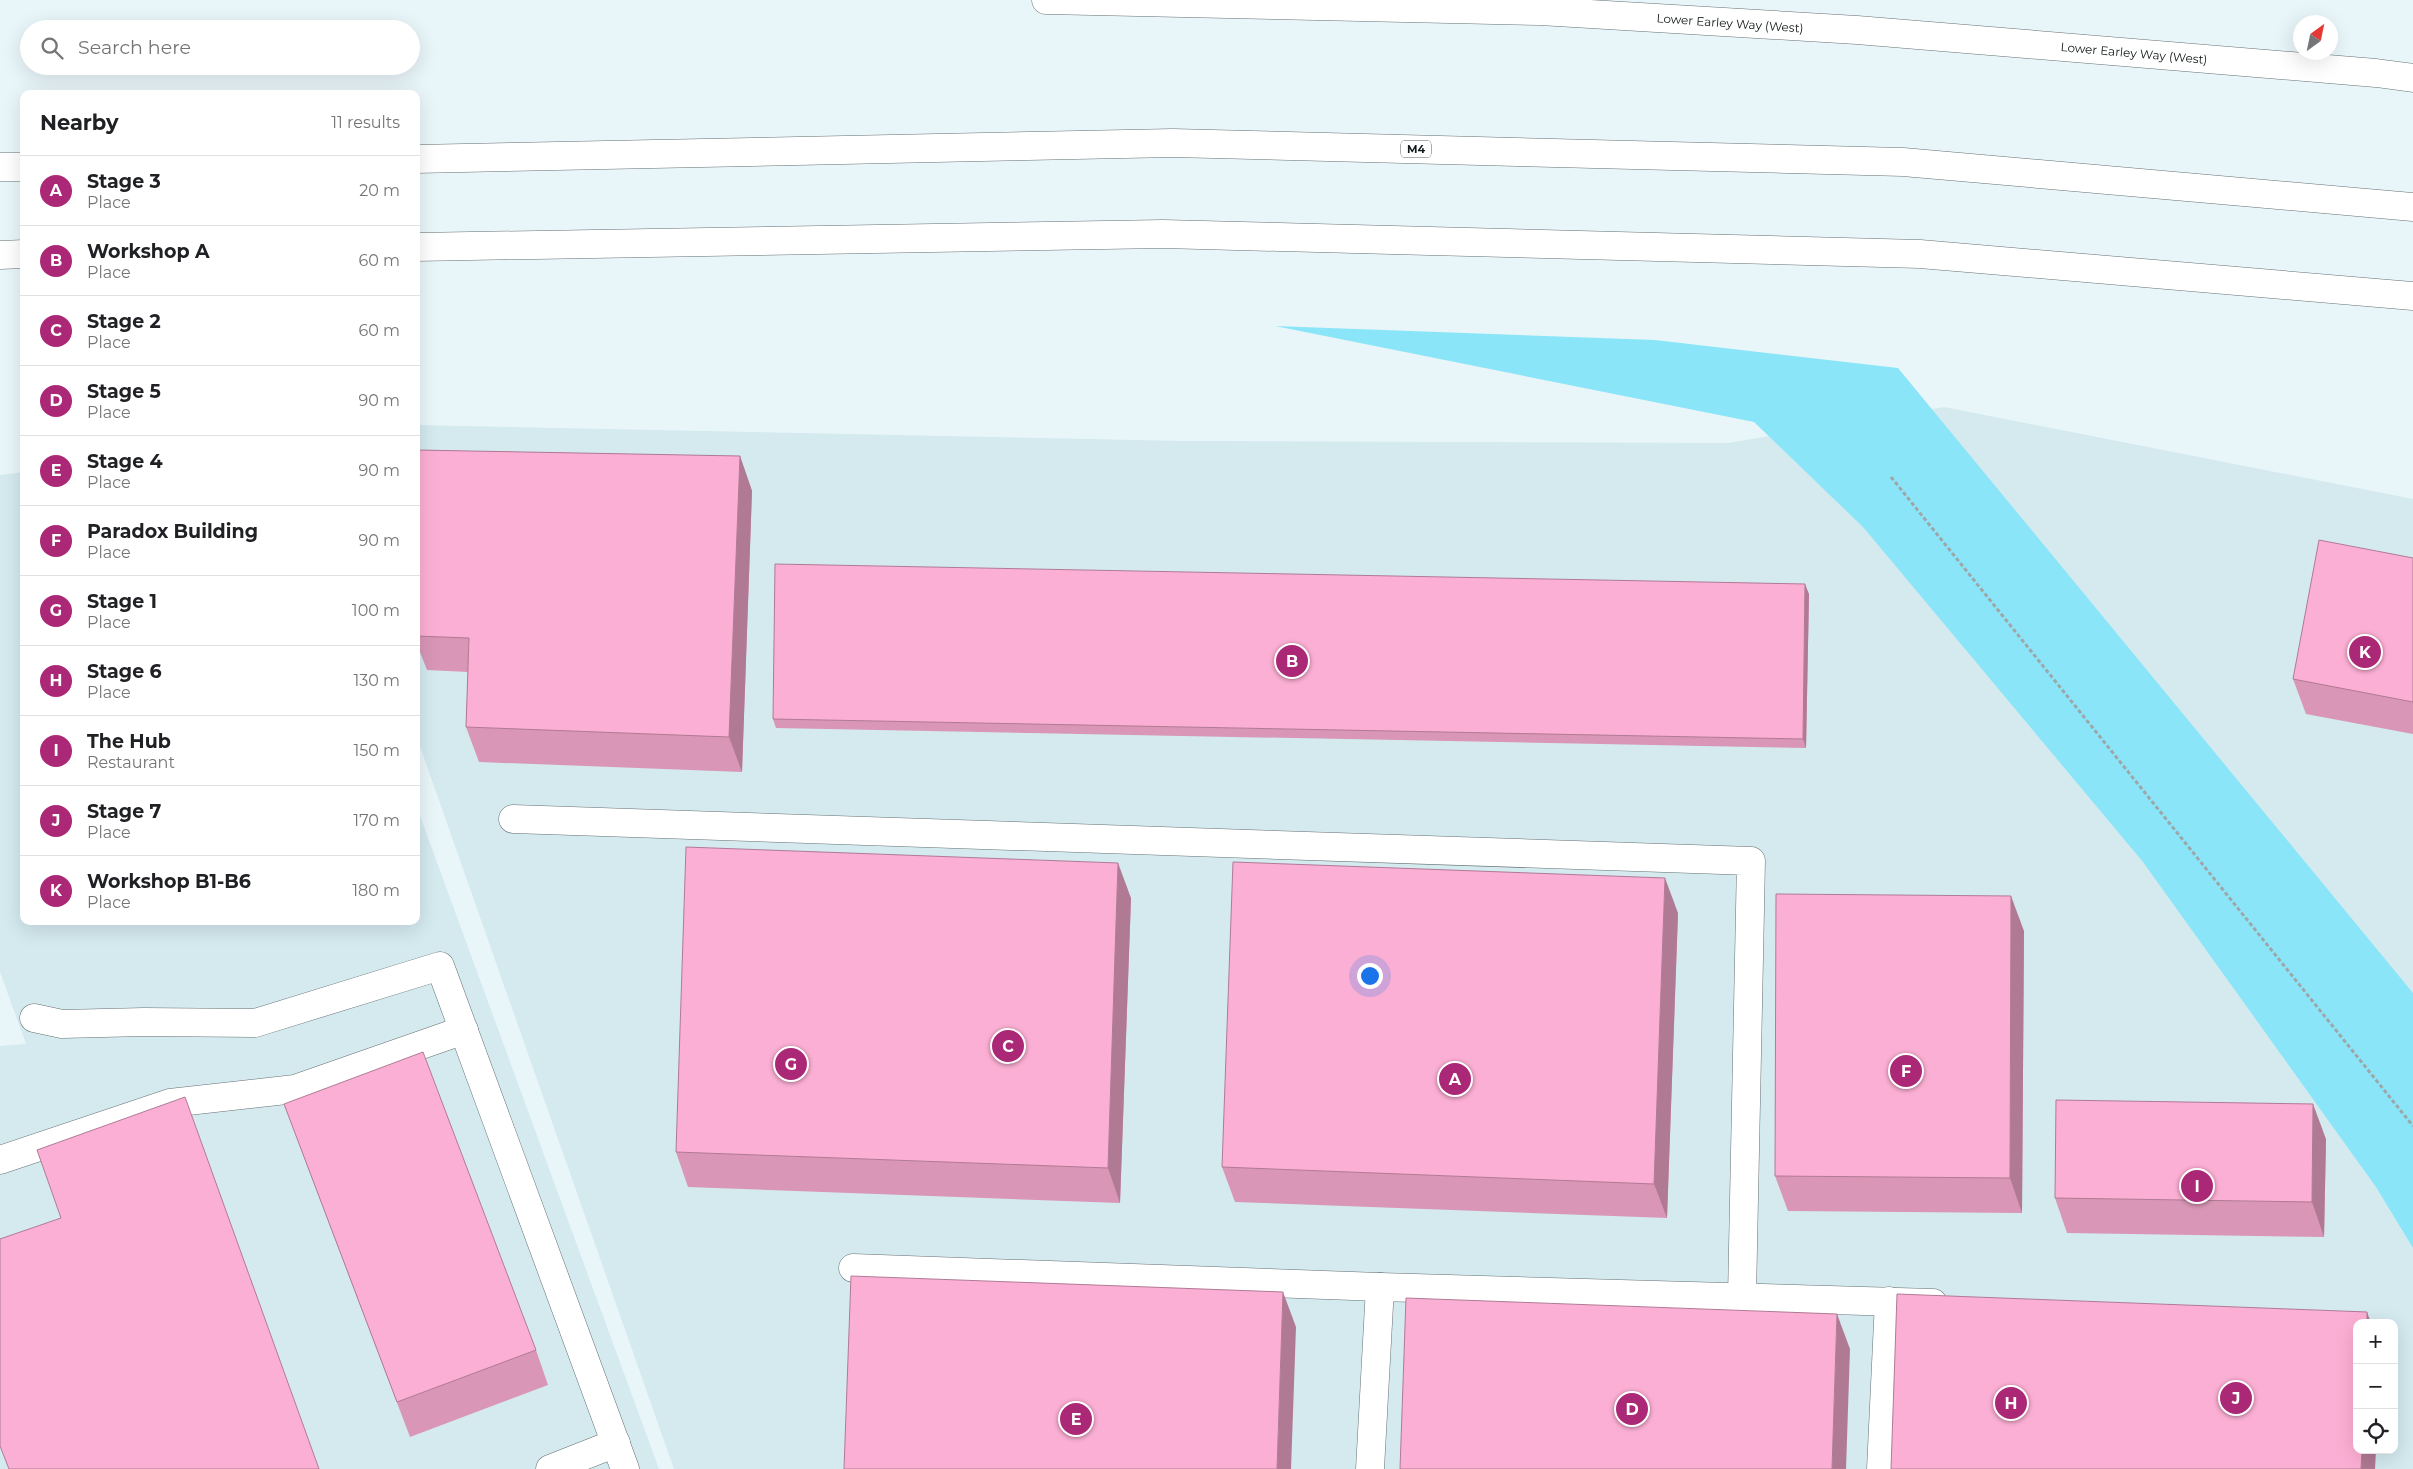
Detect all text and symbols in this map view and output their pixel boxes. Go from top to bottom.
street label: Lower Earley Way (West) [1656,10,1804,36]
north arrow [2293,15,2338,60]
search box [20,20,420,75]
icon: search [38,34,66,62]
text: Search here [78,36,191,59]
street label: Lower Earley Way (West) [2060,39,2208,67]
text: Nearby [40,110,119,135]
text: 11 results [331,113,400,132]
road number: M4 [1401,140,1431,158]
text: Stage 3 [87,170,161,193]
text: A [50,181,62,200]
text: 20 m [359,181,400,200]
text: Place [87,193,131,212]
text: Workshop A [87,240,210,263]
text: B [50,251,62,270]
text: 60 m [358,251,400,270]
text: Place [87,263,131,282]
text: Stage 2 [87,310,161,333]
text: C [50,321,62,340]
text: 60 m [358,321,400,340]
text: Place [87,333,131,352]
text: Stage 5 [87,380,161,403]
text: D [49,391,63,410]
text: 90 m [358,391,400,410]
text: Place [87,403,131,422]
text: Stage 4 [87,450,163,473]
text: E [51,461,61,480]
text: 90 m [358,461,400,480]
text: Place [87,473,131,492]
text: Paradox Building [87,520,258,543]
text: F [51,531,61,550]
text: 90 m [358,531,400,550]
text: Place [87,543,131,562]
text: Stage 1 [87,590,157,613]
text: G [50,601,62,620]
text: 100 m [352,601,400,620]
text: Place [87,613,131,632]
pin: K [2349,633,2381,671]
pin: B [1276,642,1308,680]
text: Stage 6 [87,660,162,683]
text: H [50,671,62,690]
text: 130 m [353,671,400,690]
text: Place [87,683,131,702]
text: The Hub [87,730,171,753]
text: I [53,741,59,760]
text: 150 m [353,741,400,760]
text: Restaurant [87,753,175,772]
text: Stage 7 [87,800,161,823]
text: J [52,811,60,830]
text: 170 m [353,811,400,830]
text: Place [87,823,131,842]
text: Workshop B1-B6 [87,870,251,893]
text: K [50,881,62,900]
text: 180 m [352,881,400,900]
text: Place [87,893,131,912]
your location [1357,963,1383,989]
pin: C [992,1027,1024,1065]
pin: G [775,1045,807,1083]
pin: F [1890,1052,1922,1090]
pin: A [1439,1060,1471,1098]
pin: I [2181,1167,2213,1205]
map controls [2353,1319,2398,1454]
button: + [2353,1319,2398,1364]
button: − [2353,1364,2398,1409]
pin: J [2220,1379,2252,1417]
pin: H [1995,1384,2027,1422]
pin: D [1616,1390,1648,1428]
pin: E [1060,1400,1092,1438]
button: locate [2353,1409,2398,1454]

